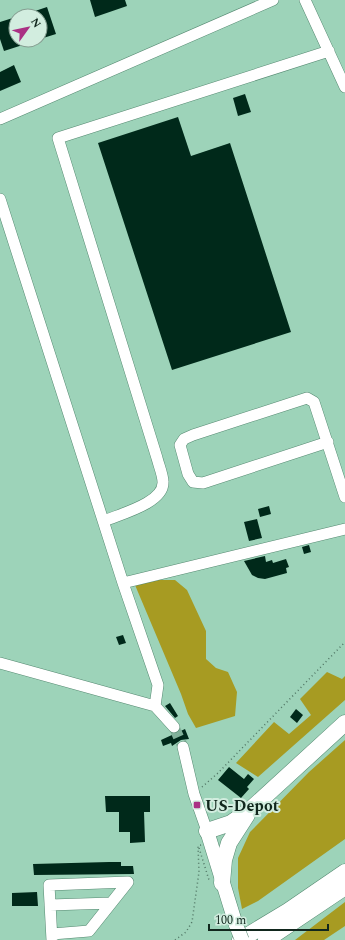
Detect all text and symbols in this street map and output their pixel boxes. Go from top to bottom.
north arrow [8,8,48,48]
text: N [26,14,46,31]
place label: US-Depot [205,794,279,818]
marker: US-Depot [192,800,202,810]
scale bar [209,906,328,932]
text: 100 m [215,911,246,930]

